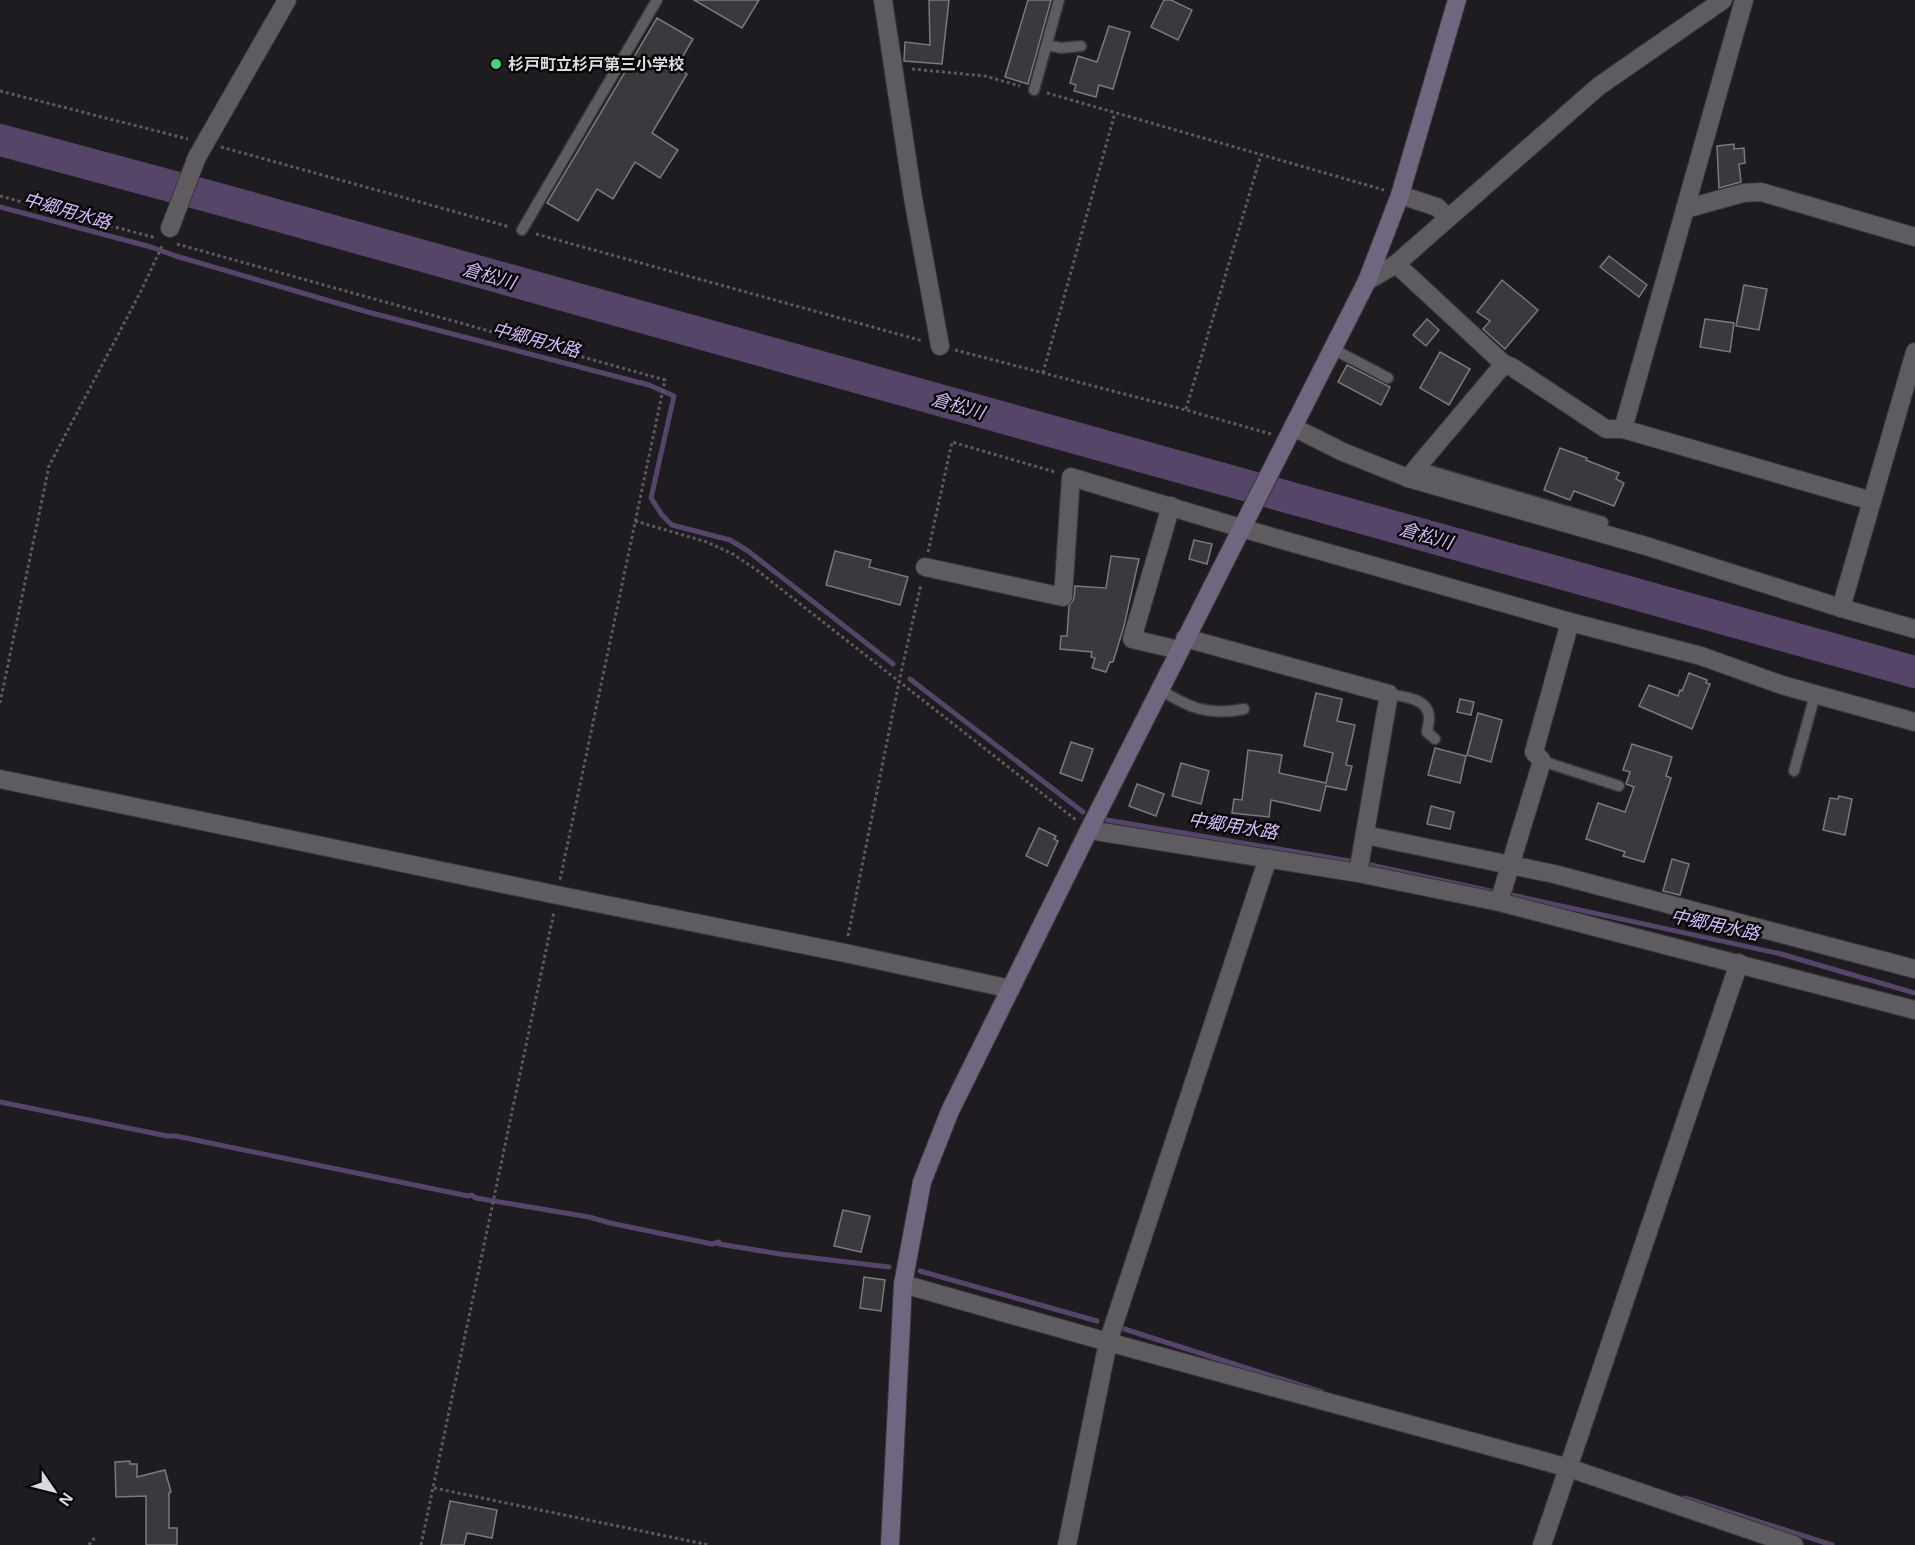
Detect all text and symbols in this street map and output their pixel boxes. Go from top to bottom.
place label: 杉戸町立杉戸第三小学校 [508,56,684,73]
marker: 杉戸町立杉戸第三小学校 [489,57,503,71]
water label: 中郷用水路 [21,189,115,234]
water label: 倉松川 [460,259,520,294]
water label: 中郷用水路 [490,319,584,362]
water label: 倉松川 [929,389,989,424]
water label: 倉松川 [1397,519,1457,554]
water label: 中郷用水路 [1187,809,1281,843]
water label: 中郷用水路 [1669,906,1763,945]
north arrow [24,1461,84,1521]
text: N [56,1490,76,1509]

